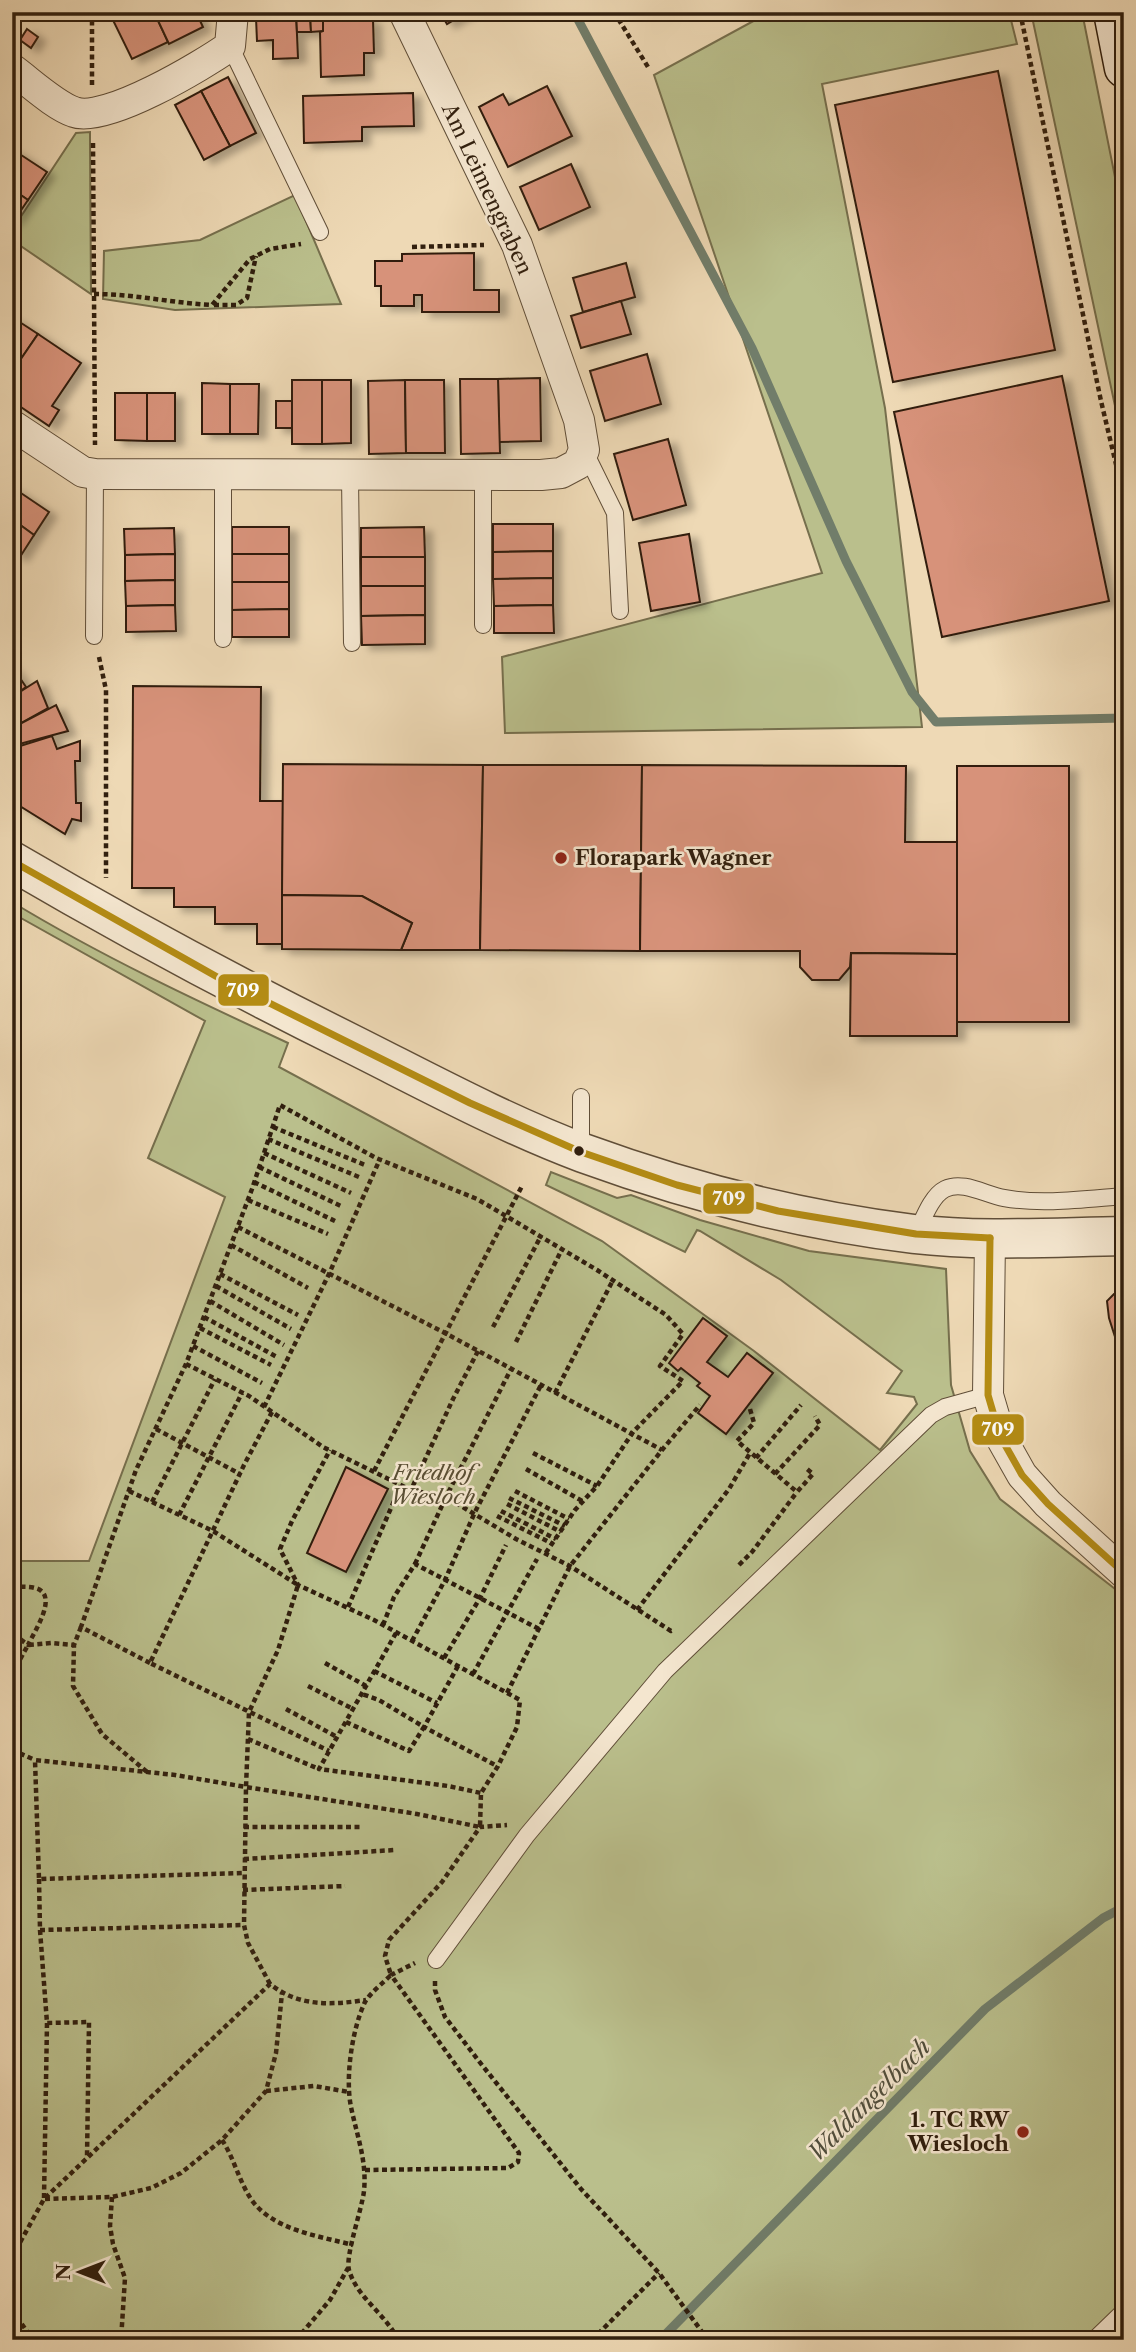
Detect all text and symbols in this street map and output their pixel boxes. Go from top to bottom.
street label: Am Leimengraben [436,99,538,278]
place label: Florapark Wagner [575,845,772,870]
marker: Florapark Wagner [553,850,569,866]
line badge: 709 [217,973,270,1007]
text: 709 [226,979,260,1002]
unlabelled marker [572,1144,586,1158]
line badge: 709 [702,1182,755,1215]
text: 709 [712,1187,746,1210]
line badge: 709 [971,1413,1025,1446]
text: 709 [981,1418,1015,1441]
park label: Friedhof Wiesloch [390,1460,481,1509]
water label: Waldangelbach [802,2033,936,2167]
place label: 1. TC RW Wiesloch [906,2107,1010,2156]
marker: 1. TC RW Wiesloch [1015,2124,1031,2140]
north arrow [46,2236,116,2306]
text: N [52,2264,75,2280]

